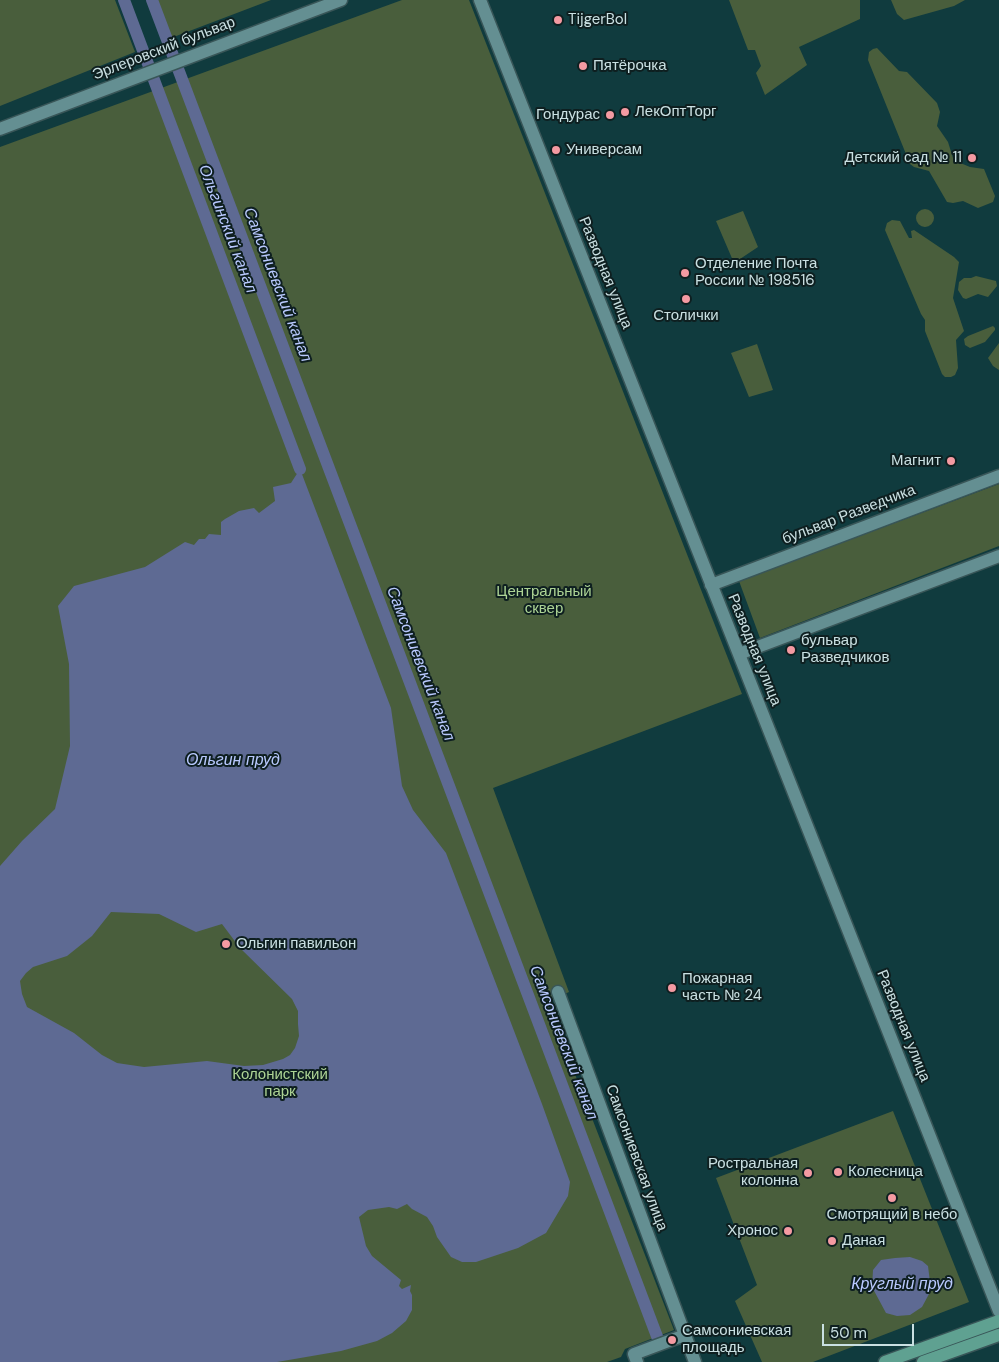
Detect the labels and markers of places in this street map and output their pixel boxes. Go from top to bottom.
place label: TijgerBol [568,11,627,29]
marker: TijgerBol [552,14,564,26]
place label: Пятёрочка [593,57,667,75]
marker: Пятёрочка [577,60,589,72]
place label: ЛекОптТорг [635,103,717,121]
place label: Гондурас [536,106,600,124]
marker: ЛекОптТорг [619,106,631,118]
marker: Гондурас [604,109,616,121]
place label: Универсам [566,141,642,159]
marker: Универсам [550,144,562,156]
place label: Детский сад № 11 [844,149,962,167]
marker: Детский сад № 11 [966,152,978,164]
place label: Отделение Почта России № 198516 [695,255,817,290]
marker: Отделение Почта России № 198516 [679,267,691,279]
marker: Столички [680,293,692,305]
place label: Столички [653,307,719,325]
place label: Магнит [891,452,941,470]
marker: Магнит [945,455,957,467]
place label: бульвар Разведчиков [801,632,889,667]
marker: бульвар Разведчиков [785,644,797,656]
place label: Ольгин павильон [236,935,356,953]
marker: Ольгин павильон [220,938,232,950]
place label: Пожарная часть № 24 [682,970,762,1005]
marker: Пожарная часть № 24 [666,982,678,994]
place label: Ростральная колонна [708,1155,798,1190]
place label: Колесница [848,1163,923,1181]
marker: Колесница [832,1166,844,1178]
marker: Ростральная колонна [802,1167,814,1179]
marker: Смотрящий в небо [886,1192,898,1204]
place label: Смотрящий в небо [827,1206,957,1224]
place label: Хронос [727,1222,778,1240]
marker: Хронос [782,1225,794,1237]
place label: Даная [842,1232,885,1250]
marker: Даная [826,1235,838,1247]
place label: Самсониевская площадь [682,1322,791,1357]
marker: Самсониевская площадь [666,1334,678,1346]

